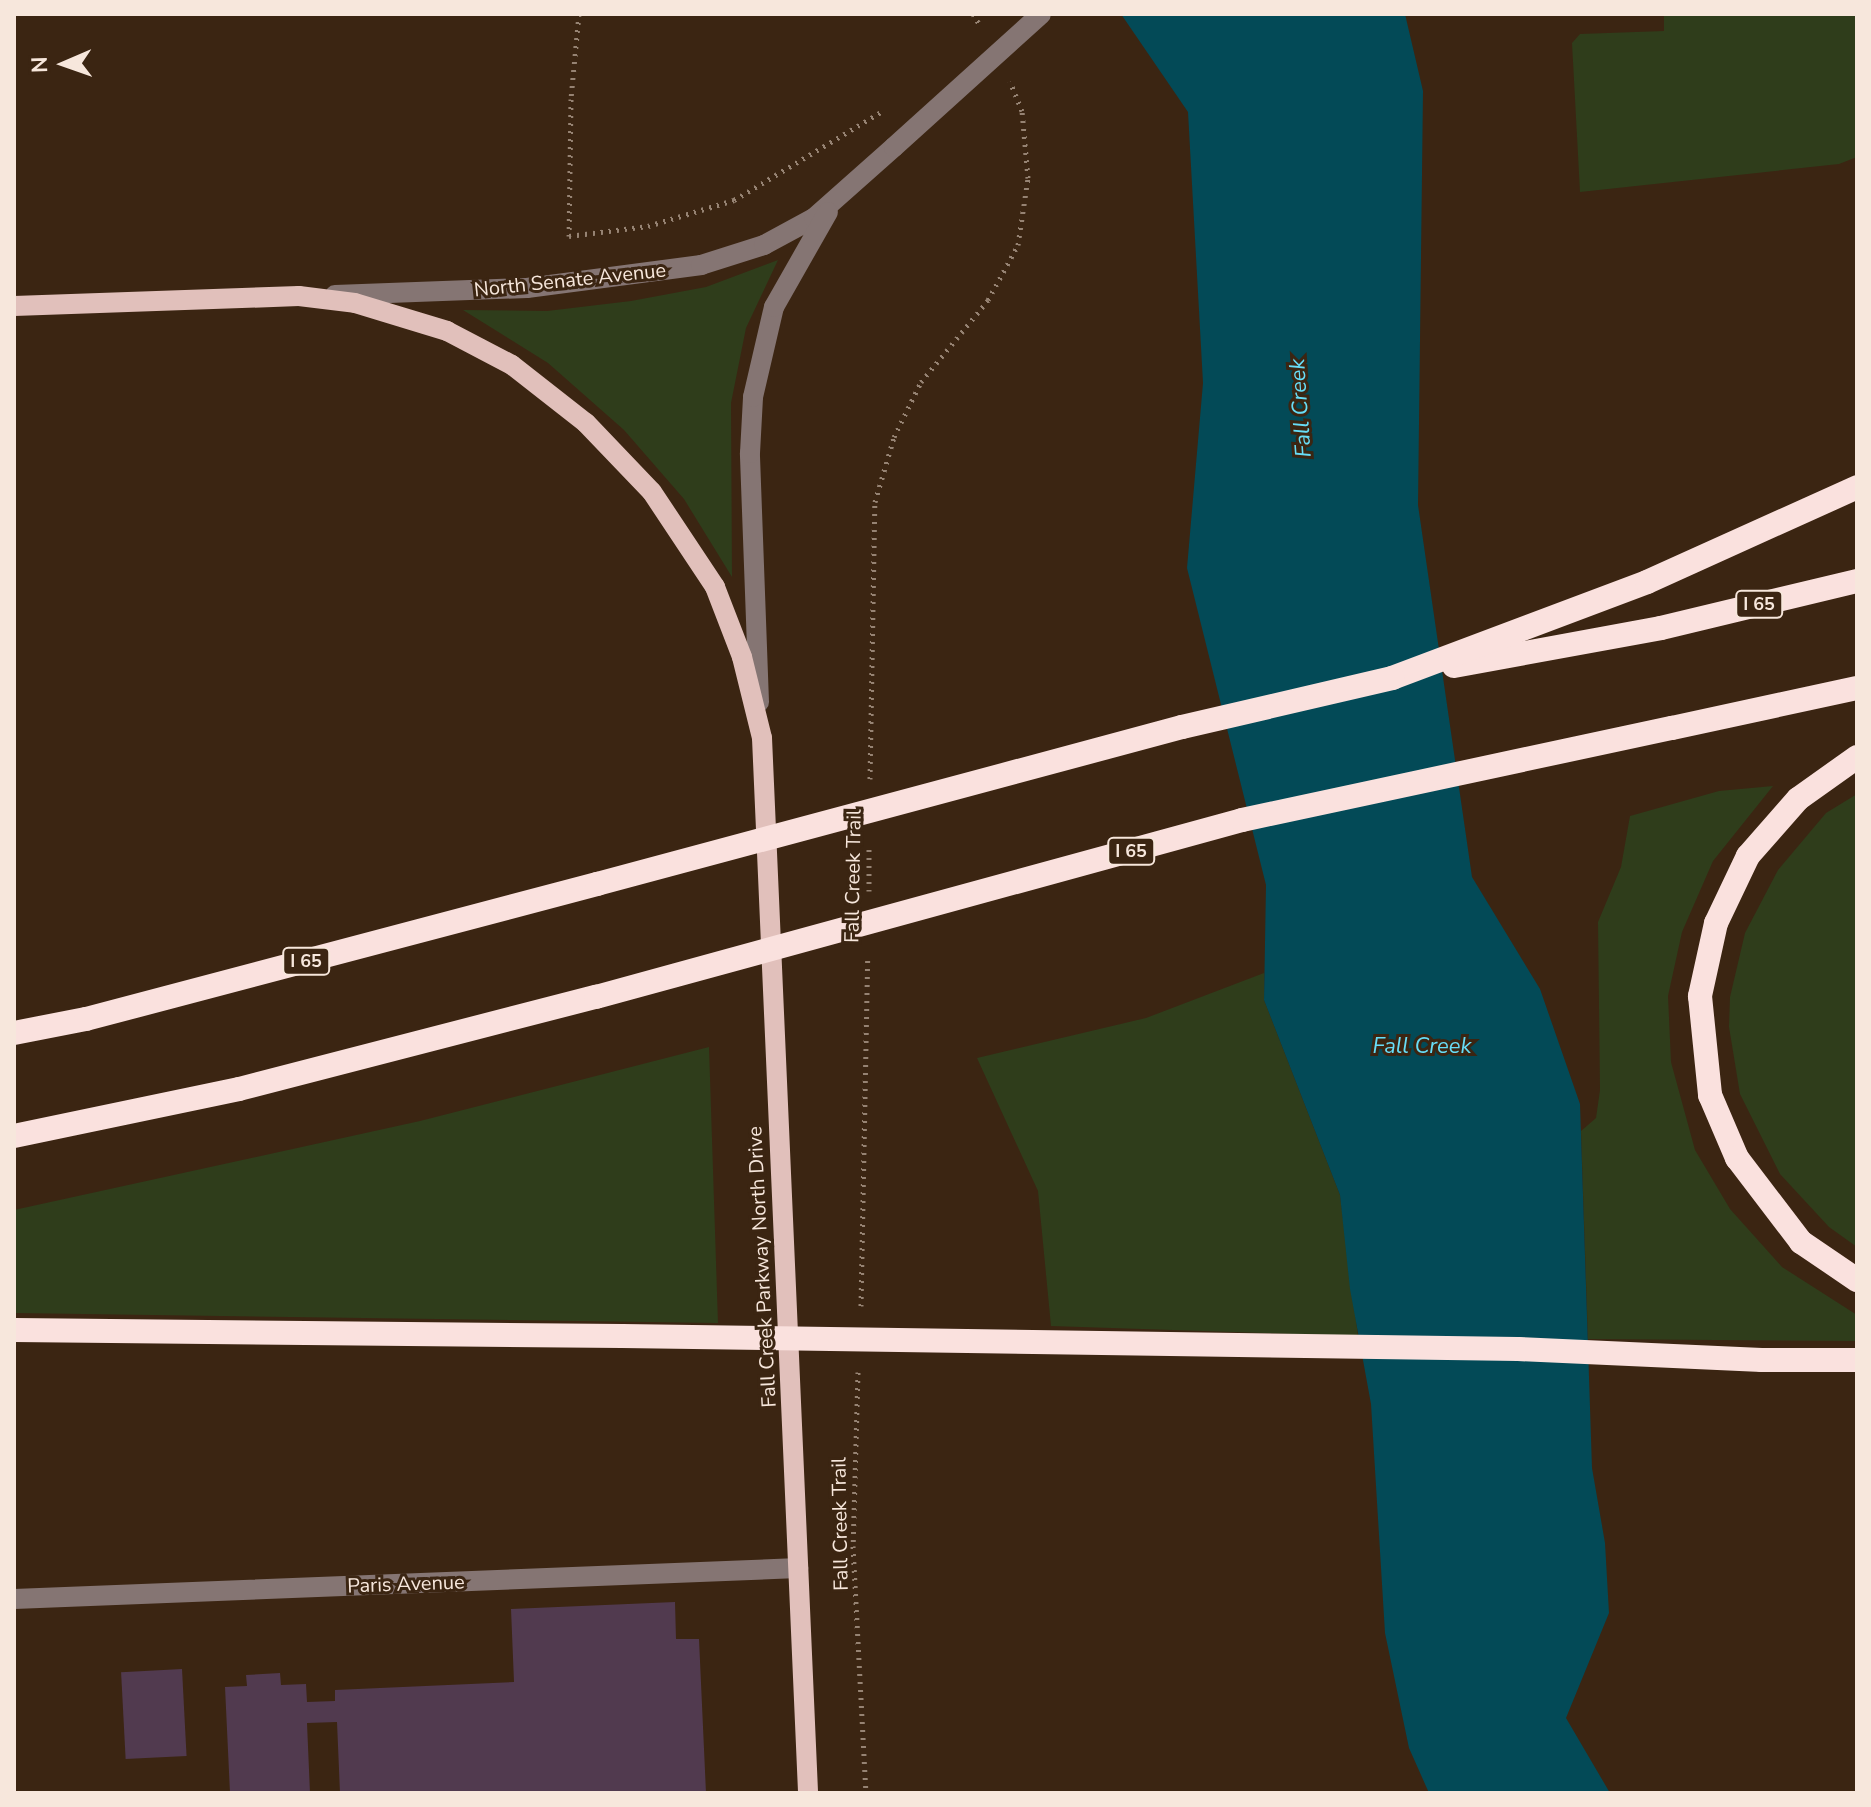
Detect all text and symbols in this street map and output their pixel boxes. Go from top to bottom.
north arrow [24,24,104,104]
text: N [25,56,55,74]
street label: North Senate Avenue [473,258,667,302]
water label: Fall Creek [1284,358,1318,458]
road number: I 65 [1735,590,1783,618]
street label: Fall Creek Trail [840,809,866,943]
road number: I 65 [1107,837,1155,865]
road number: I 65 [282,947,330,975]
water label: Fall Creek [1373,1034,1471,1060]
street label: Fall Creek Parkway North Drive [743,1126,781,1408]
street label: Fall Creek Trail [827,1457,853,1591]
street label: Paris Avenue [347,1570,465,1598]

